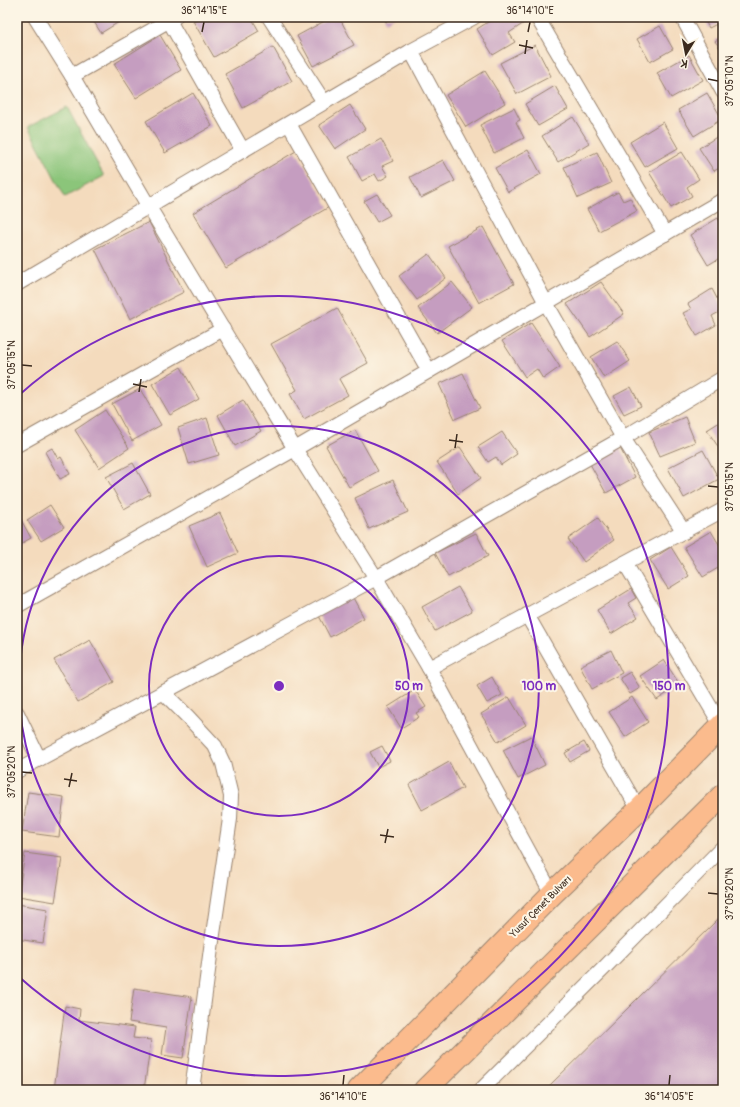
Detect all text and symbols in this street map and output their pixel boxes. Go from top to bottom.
text: 36°14'15"E [181,5,227,17]
text: 36°14'10"E [506,5,554,17]
north arrow [666,34,706,74]
text: 37°05'10"N [724,55,736,107]
text: K [680,56,689,70]
text: 37°05'15"N [6,340,18,390]
text: 37°05'15"N [724,462,736,512]
centre of rings [272,679,286,693]
text: 50 m [395,679,423,694]
text: 100 m [522,679,557,694]
text: 150 m [653,679,686,694]
text: 37°05'20"N [6,745,18,798]
text: 37°05'20"N [724,867,736,920]
street label: Yusuf Çenet Bulvarı [507,873,574,941]
text: 36°14'10"E [319,1091,367,1103]
text: 36°14'05"E [645,1091,693,1103]

